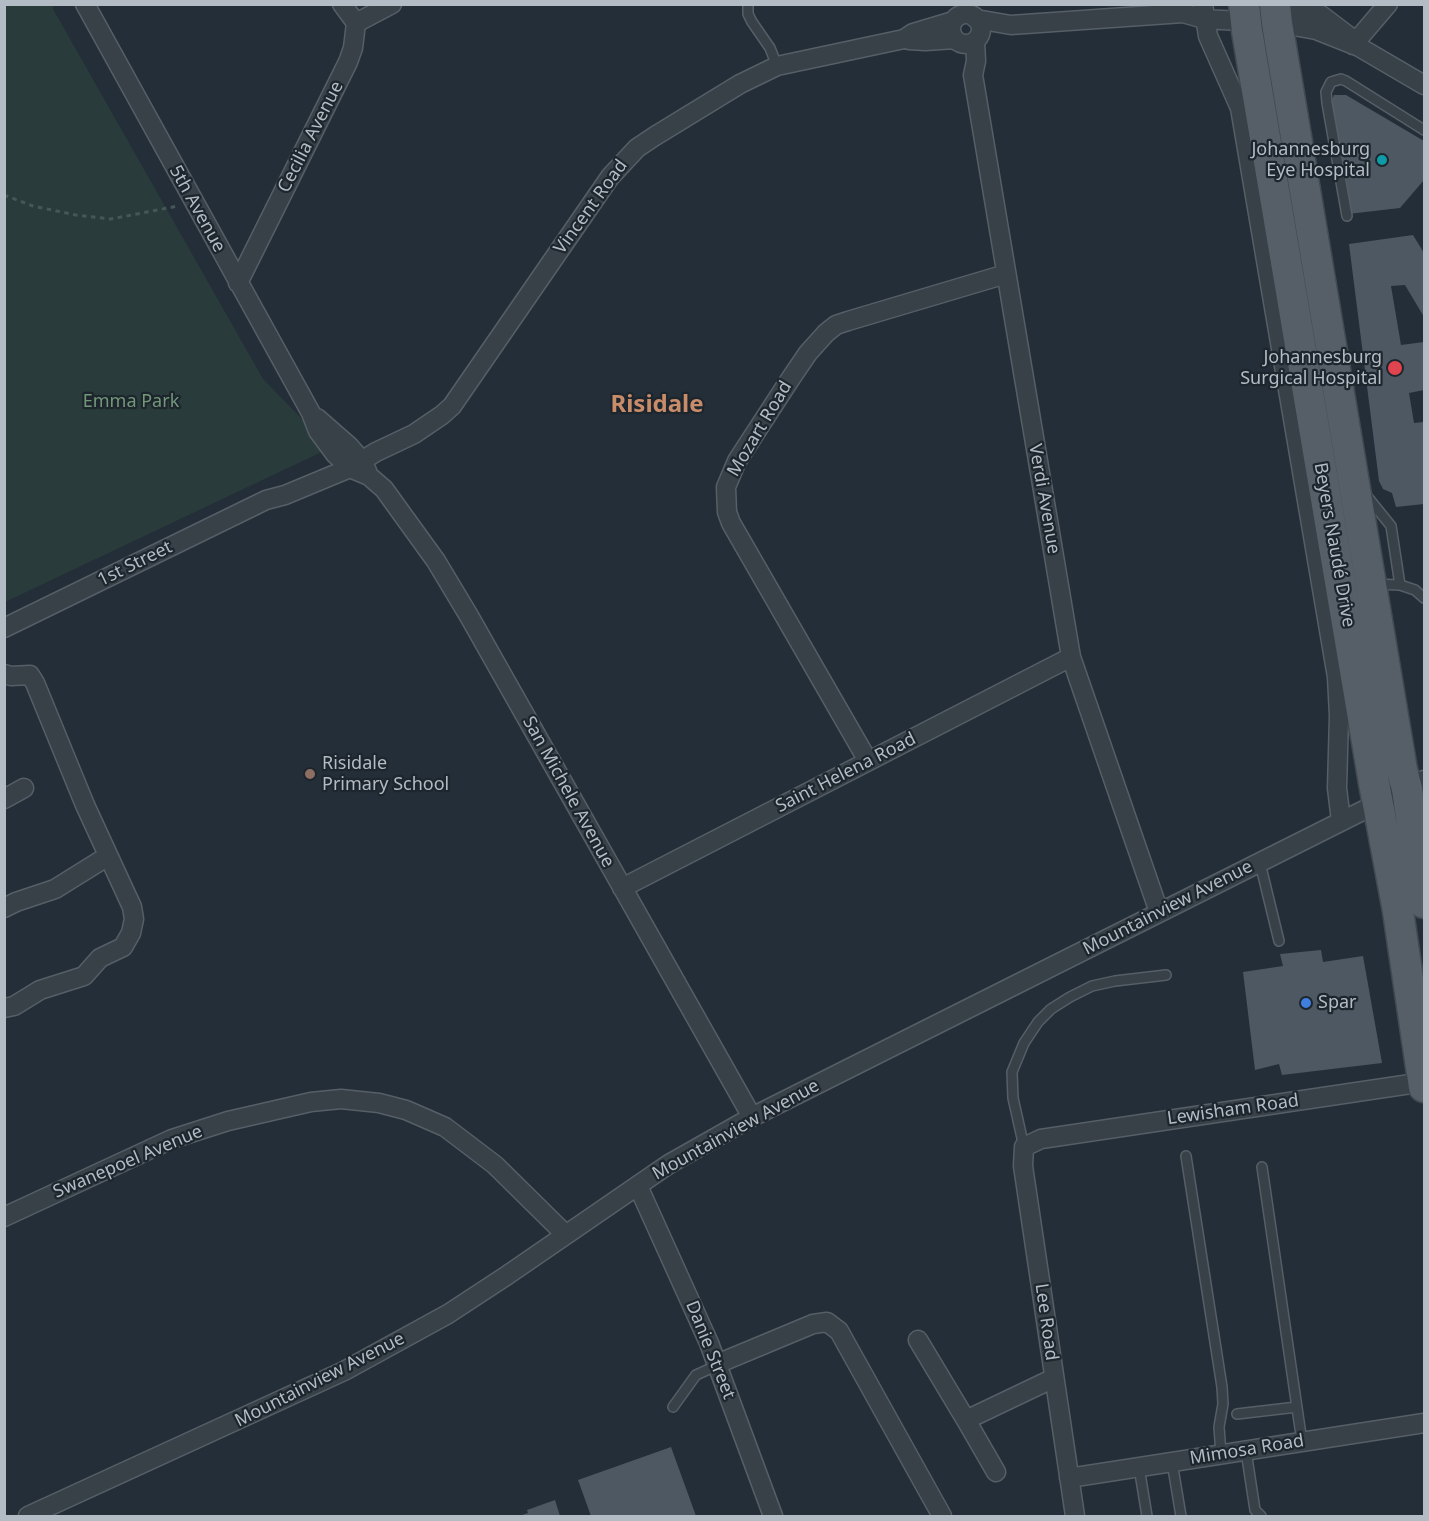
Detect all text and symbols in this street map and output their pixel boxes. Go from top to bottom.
street label: Cecilia Avenue [274,78,348,196]
place label: Johannesburg Eye Hospital [1251,139,1370,182]
marker: Johannesburg Eye Hospital [1375,153,1389,167]
street label: Vincent Road [550,156,632,258]
street label: 5th Avenue [164,162,230,256]
place label: Johannesburg Surgical Hospital [1240,347,1382,389]
marker: Johannesburg Surgical Hospital [1386,359,1404,377]
street label: Mozart Road [723,377,797,481]
park label: Emma Park [83,391,179,413]
district label: Risidale [610,391,704,419]
street label: Verdi Avenue [1024,442,1064,556]
street label: Beyers Naudé Drive [1309,461,1359,629]
street label: 1st Street [94,537,176,591]
street label: San Michele Avenue [518,713,618,871]
street label: Saint Helena Road [772,728,920,818]
place label: Risidale Primary School [322,753,449,795]
marker: Risidale Primary School [303,767,317,781]
street label: Mountainview Avenue [1080,856,1256,960]
place label: Spar [1318,992,1356,1014]
marker: Spar [1299,996,1313,1010]
street label: Mountainview Avenue [649,1075,823,1185]
street label: Lewisham Road [1166,1090,1300,1130]
street label: Swanepoel Avenue [50,1121,206,1203]
street label: Lee Road [1030,1282,1062,1362]
street label: Danie Street [680,1298,740,1402]
street label: Mountainview Avenue [232,1328,408,1432]
street label: Mimosa Road [1188,1430,1306,1470]

